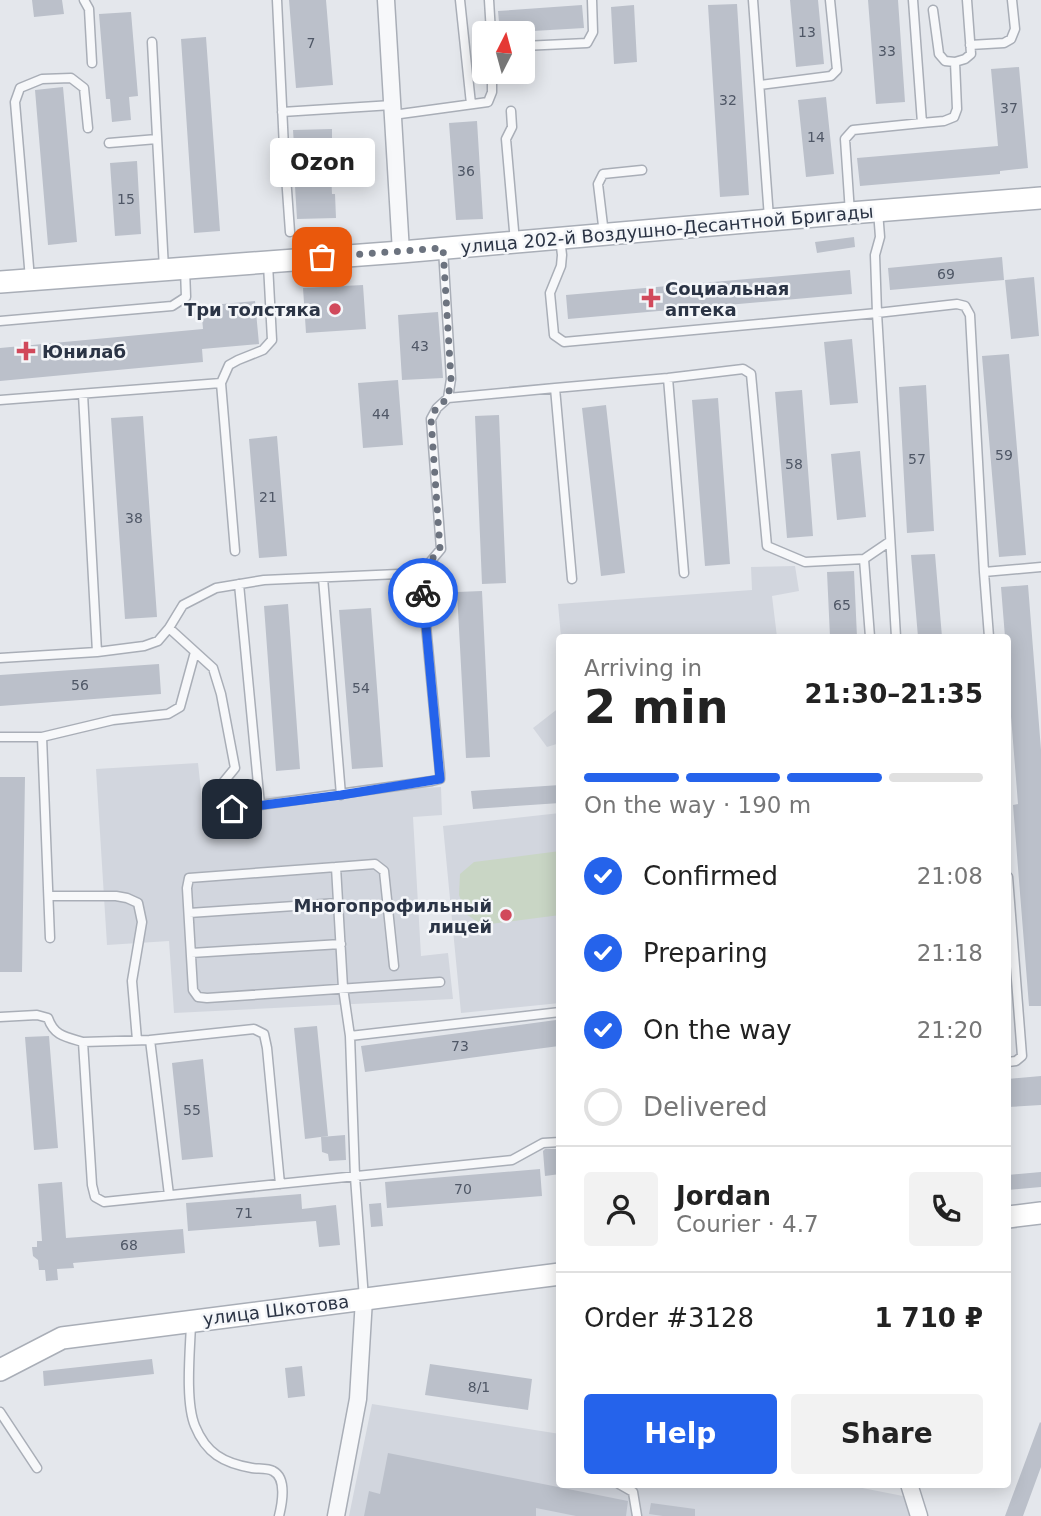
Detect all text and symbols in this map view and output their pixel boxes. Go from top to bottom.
north arrow [472,21,536,84]
map controls [472,21,535,84]
house number: 13 [798,24,816,40]
house number: 7 [307,35,315,51]
house number: 33 [878,43,896,59]
house number: 32 [719,92,737,108]
house number: 37 [1000,100,1018,116]
house number: 14 [807,129,825,145]
callout: Ozon [270,138,374,187]
text: Ozon [290,149,355,175]
house number: 36 [457,163,475,179]
house number: 15 [117,191,135,207]
street label: улица 202-й Воздушно-Десантной Бригады [460,200,874,258]
pin [292,227,352,287]
icon: bag [303,238,341,276]
house number: 69 [937,266,955,282]
place label: Социальная аптека [665,278,789,320]
marker: Социальная аптека [643,290,659,306]
place label: Три толстяка [184,299,321,320]
marker: Три толстяка [327,301,343,317]
house number: 43 [411,338,429,354]
marker: Юнилаб [16,341,36,361]
place label: Юнилаб [42,341,126,362]
house number: 44 [372,406,390,422]
house number: 59 [995,447,1013,463]
house number: 57 [908,451,926,467]
house number: 58 [785,456,803,472]
house number: 21 [259,489,277,505]
house number: 38 [125,510,143,526]
courier [388,558,458,628]
icon: bike [404,574,442,612]
house number: 65 [833,597,851,613]
text: Arriving in [584,655,702,681]
house number: 56 [71,677,89,693]
text: 21:30–21:35 [804,679,983,709]
house number: 54 [352,680,370,696]
text: 2 min [584,680,728,734]
pin [202,779,262,839]
icon: home [213,790,251,828]
text: On the way · 190 m [584,792,811,818]
icon: check [584,857,622,895]
text: Confirmed [643,861,778,891]
text: 21:08 [917,863,983,889]
place label: Многопрофильный лицей [293,895,492,937]
marker: Многопрофильный лицей [498,907,514,923]
icon: check [584,934,622,972]
text: Preparing [643,938,768,968]
text: 21:18 [917,940,983,966]
icon: check [584,1011,622,1049]
text: On the way [643,1015,792,1045]
text: 21:20 [917,1017,983,1043]
house number: 73 [451,1038,469,1054]
text: Delivered [643,1092,767,1122]
house number: 55 [183,1102,201,1118]
button: person [584,1172,658,1246]
button: phone [909,1172,983,1246]
house number: 70 [454,1181,472,1197]
text: Jordan [676,1181,771,1211]
house number: 71 [235,1205,253,1221]
text: Courier · 4.7 [676,1211,819,1237]
house number: 68 [120,1237,138,1253]
street label: улица Шкотова [202,1291,350,1329]
text: Order #3128 [584,1303,754,1333]
text: 1 710 ₽ [874,1303,983,1333]
house number: 8/1 [468,1379,490,1395]
button: Help [584,1394,777,1474]
button: Share [791,1394,983,1474]

